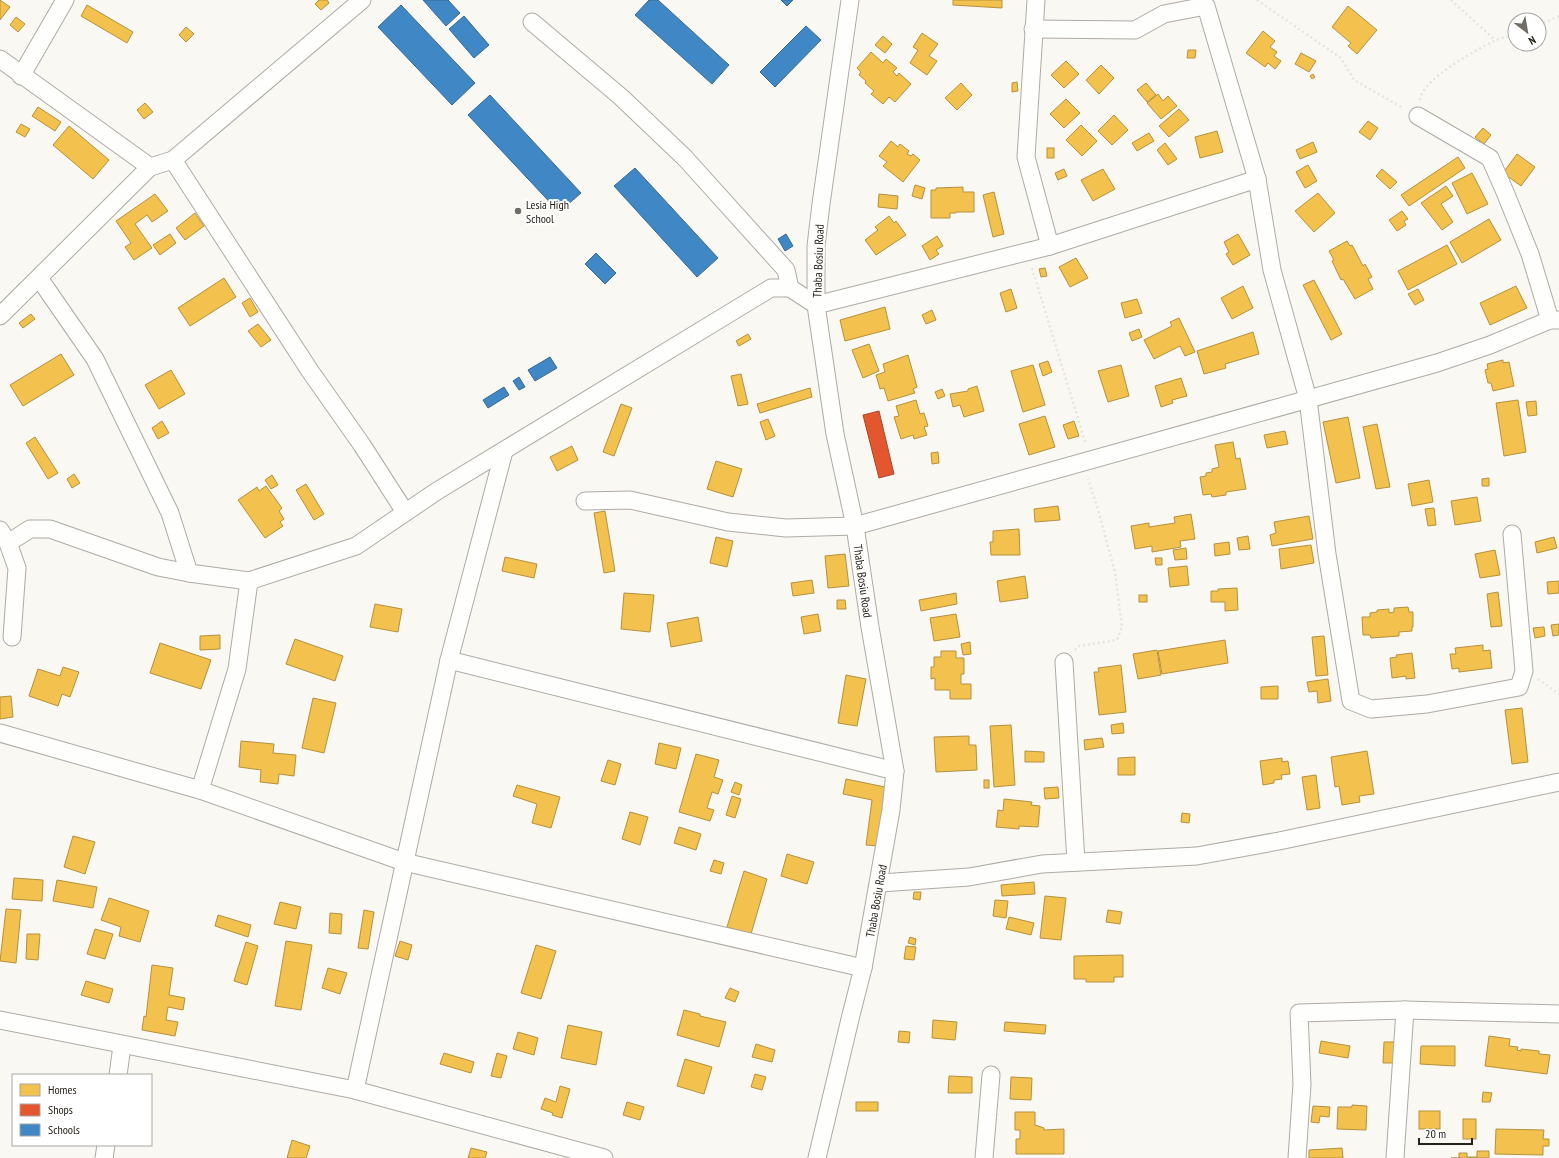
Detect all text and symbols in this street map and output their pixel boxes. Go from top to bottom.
north arrow [1507,12,1547,52]
text: N [1526,33,1538,48]
place label: Lesia High School [526,197,569,226]
marker: Lesia High School [513,206,523,216]
street label: Thaba Bosiu Road [809,224,827,298]
street label: Thaba Bosiu Road [850,543,876,619]
street label: Thaba Bosiu Road [862,863,890,939]
legend [12,1074,152,1146]
text: Homes [48,1082,76,1097]
text: Shops [48,1102,73,1117]
scale bar [1419,1120,1472,1146]
text: Schools [48,1122,80,1137]
text: 20 m [1425,1126,1446,1141]

